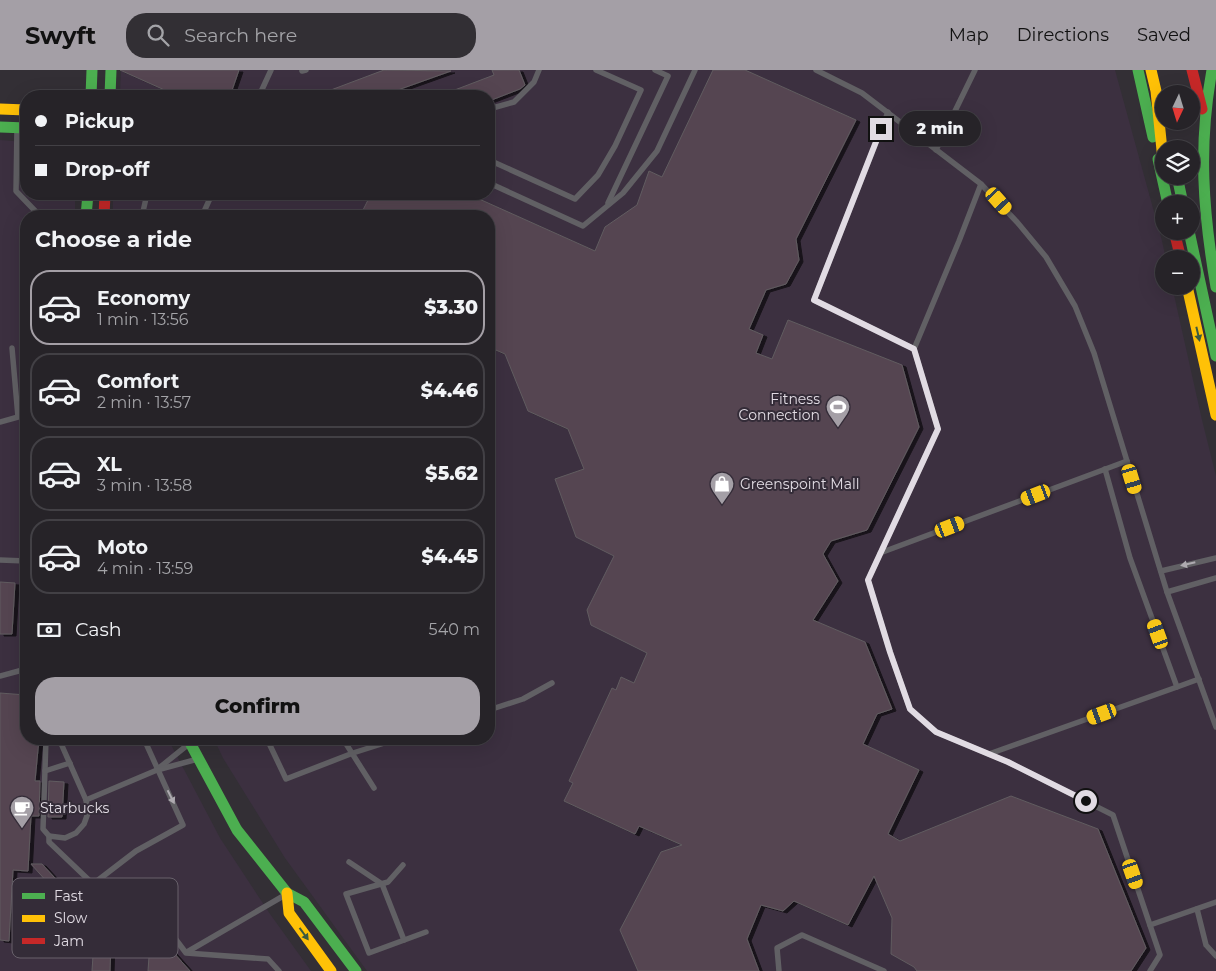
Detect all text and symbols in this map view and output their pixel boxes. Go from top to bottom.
search box [126,13,476,58]
text: Swyft [25,21,96,50]
icon: search [144,21,172,49]
text: Search here [184,24,297,47]
text: Map [949,24,989,46]
text: Directions [1017,24,1109,46]
text: Saved [1137,24,1191,46]
north arrow [1155,85,1200,130]
map controls [1155,85,1200,295]
text: Pickup [65,110,134,133]
callout: 2 min [898,112,981,146]
route end [870,118,892,140]
text: 2 min [916,119,964,138]
button: layers [1155,140,1200,185]
text: Drop-off [65,158,149,181]
car [983,185,1014,217]
button: + [1155,195,1200,240]
text: Choose a ride [35,226,192,253]
button: − [1155,250,1200,295]
icon: car [37,285,82,330]
text: Economy [97,287,190,310]
text: $3.30 [424,296,478,319]
text: 1 min · 13:56 [97,310,188,329]
one-way arrow [1194,326,1202,341]
icon: car [37,368,82,413]
text: Comfort [97,370,179,393]
text: $4.46 [421,379,478,402]
place label: Fitness Connection [739,390,820,424]
text: 2 min · 13:57 [97,393,191,412]
sports icon: Fitness Connection [825,394,851,428]
icon: car [37,451,82,496]
text: XL [97,453,122,476]
text: $5.62 [425,462,478,485]
car [1120,462,1143,496]
shop icon: Greenspoint Mall [709,471,735,505]
place label: Greenspoint Mall [740,475,859,493]
text: 3 min · 13:58 [97,476,192,495]
car [1019,483,1052,507]
car [933,515,966,539]
icon: car [37,534,82,579]
text: Moto [97,536,148,559]
text: $4.45 [422,545,478,568]
text: 4 min · 13:59 [97,559,193,578]
one-way arrow [1181,560,1196,568]
icon: cash [35,616,63,644]
car [1145,617,1170,651]
text: Cash [75,618,122,641]
text: 540 m [429,620,480,639]
button: Confirm [35,677,480,735]
car [1085,702,1118,726]
one-way arrow [167,790,175,804]
route start [1075,790,1097,812]
cafe icon: Starbucks [9,795,35,829]
place label: Starbucks [40,799,110,817]
car [1121,857,1144,891]
legend [12,878,178,958]
text: Fast [54,887,84,905]
text: Slow [54,909,88,927]
one-way arrow [299,927,309,941]
text: Jam [53,932,84,950]

